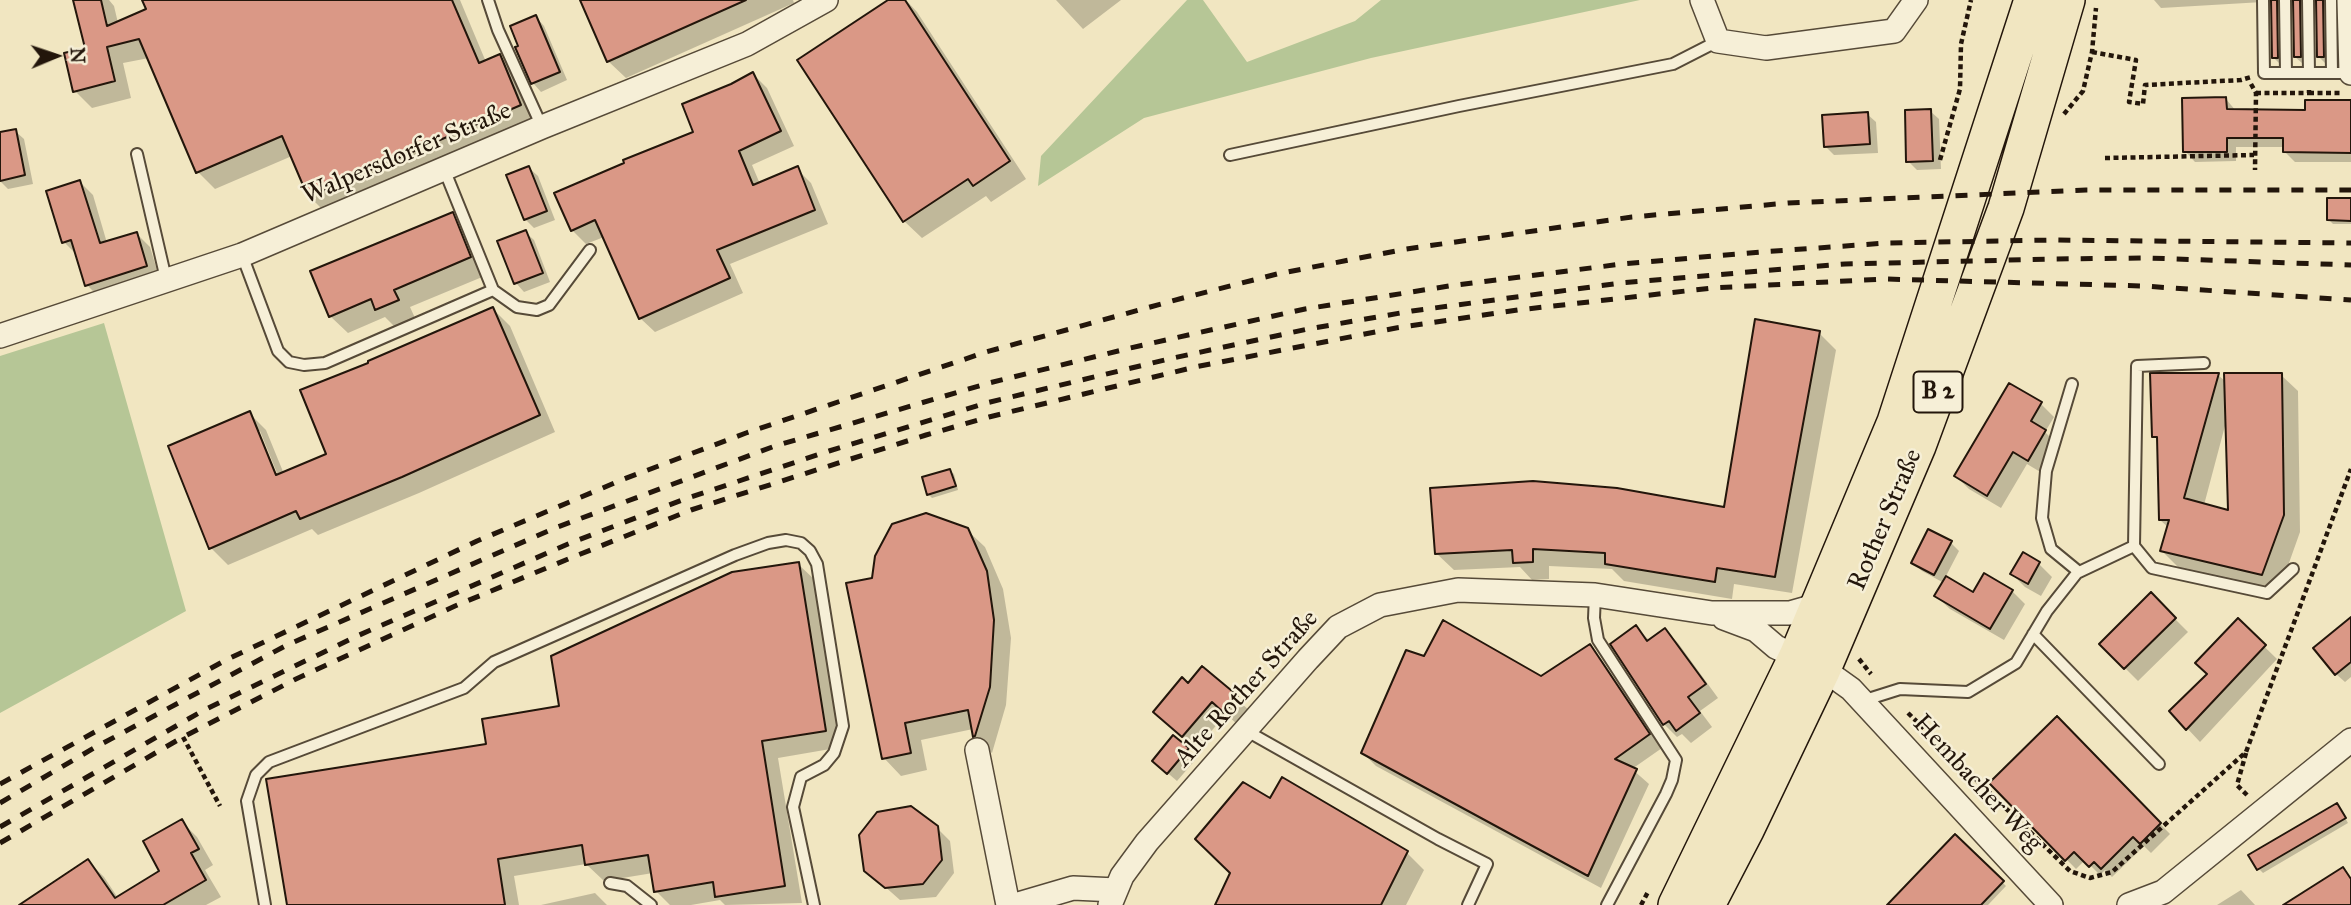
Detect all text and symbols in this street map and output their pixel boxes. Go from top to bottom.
north arrow [21,21,91,91]
text: N [66,47,89,64]
street label: Walpersdorfer Straße [298,96,516,212]
road number: B 2 [1913,372,1962,412]
street label: Rother Straße [1842,445,1930,595]
street label: Alte Rother Straße [1168,604,1326,774]
street label: Hembacher Weg [1905,709,2049,859]

